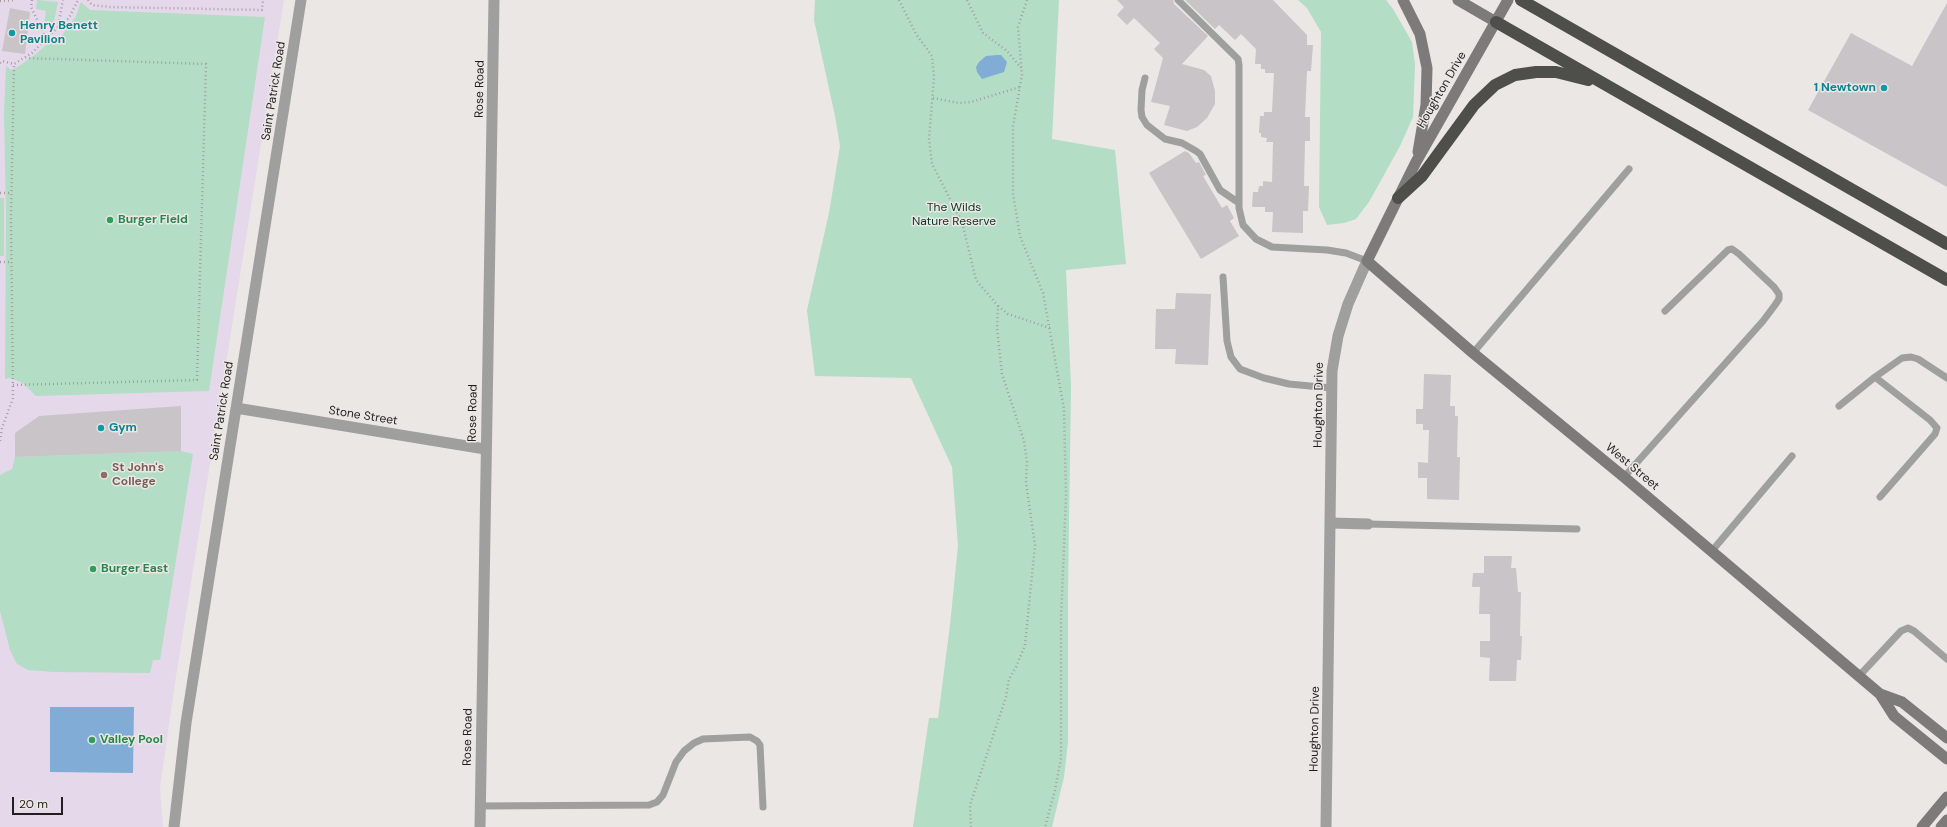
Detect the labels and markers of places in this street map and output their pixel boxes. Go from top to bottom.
place label: Henry Benett Pavilion [20,19,98,47]
marker: Henry Benett Pavilion [7,28,17,38]
place label: 1 Newtown [1814,81,1876,95]
marker: 1 Newtown [1879,83,1889,93]
place label: Burger Field [118,213,188,227]
marker: Burger Field [105,215,115,225]
place label: Gym [109,421,137,435]
marker: Gym [96,423,106,433]
place label: St John's College [112,461,164,489]
marker: St John's College [99,470,109,480]
place label: Burger East [101,562,168,576]
marker: Burger East [88,564,98,574]
place label: Valley Pool [100,733,163,747]
marker: Valley Pool [87,735,97,745]

